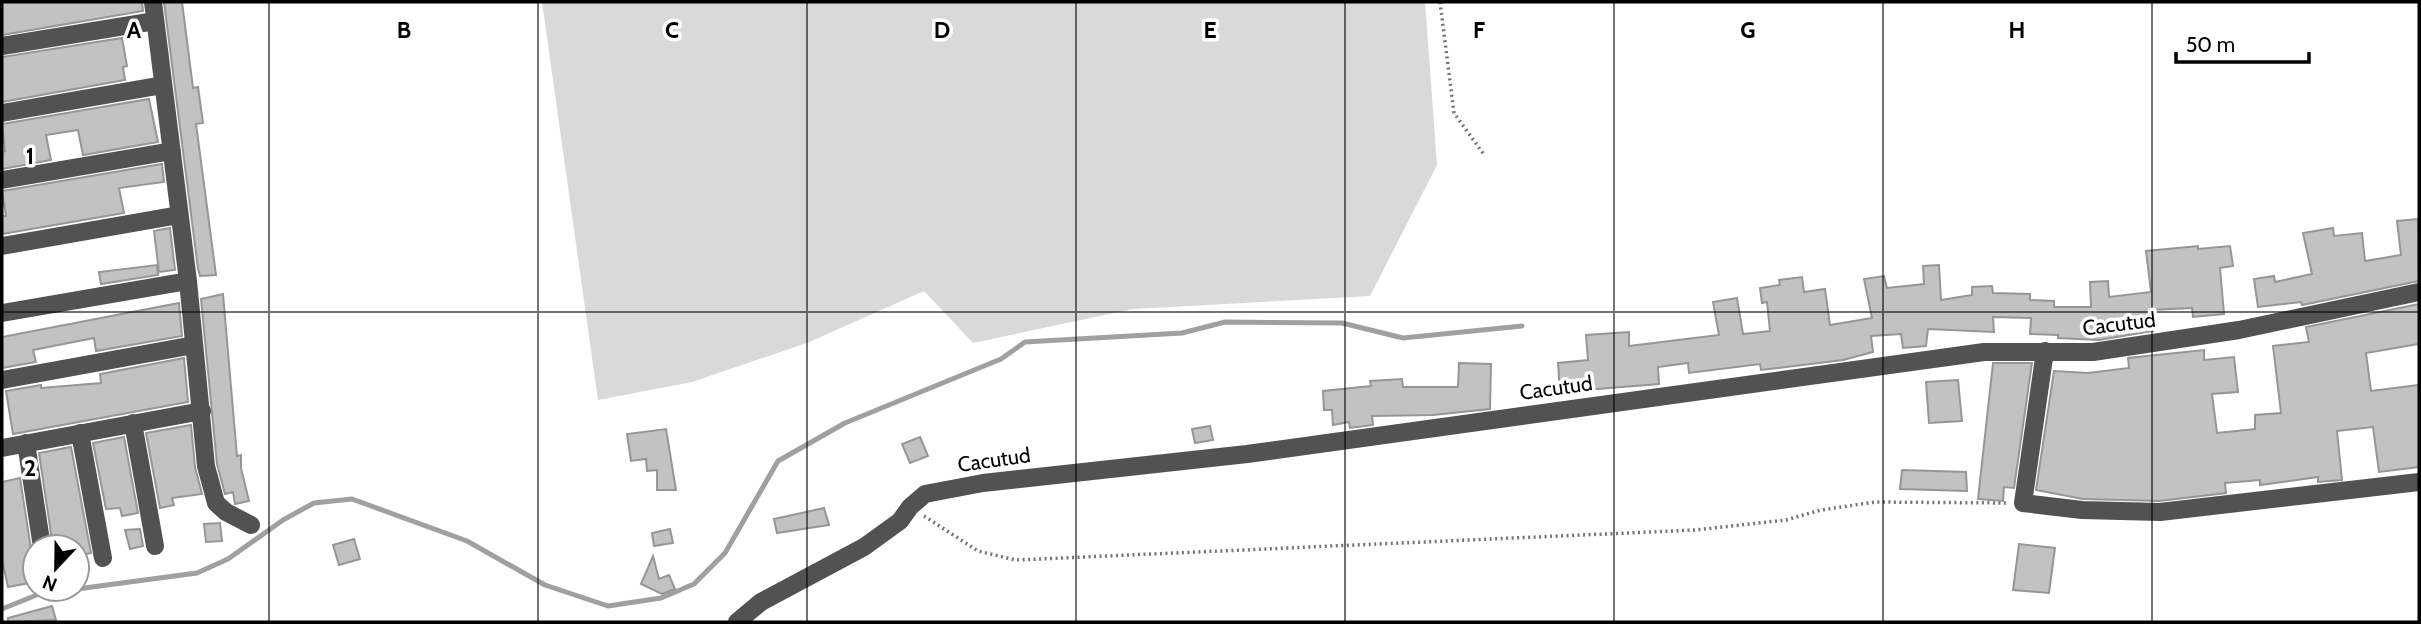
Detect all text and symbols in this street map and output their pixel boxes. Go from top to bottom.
text: A [127,16,142,44]
text: B [397,16,411,44]
text: C [665,16,679,44]
text: D [934,16,950,44]
text: E [1203,16,1217,44]
text: F [1473,16,1485,44]
text: G [1740,16,1756,44]
text: H [2009,16,2025,44]
scale bar [2176,21,2309,65]
text: 50 m [2186,32,2235,57]
text: 1 [26,142,34,170]
street label: Cacutud [2081,307,2157,340]
street label: Cacutud [1518,370,1594,405]
street label: Cacutud [956,442,1032,477]
text: 2 [24,454,36,482]
north arrow [21,533,91,603]
text: N [39,570,60,596]

